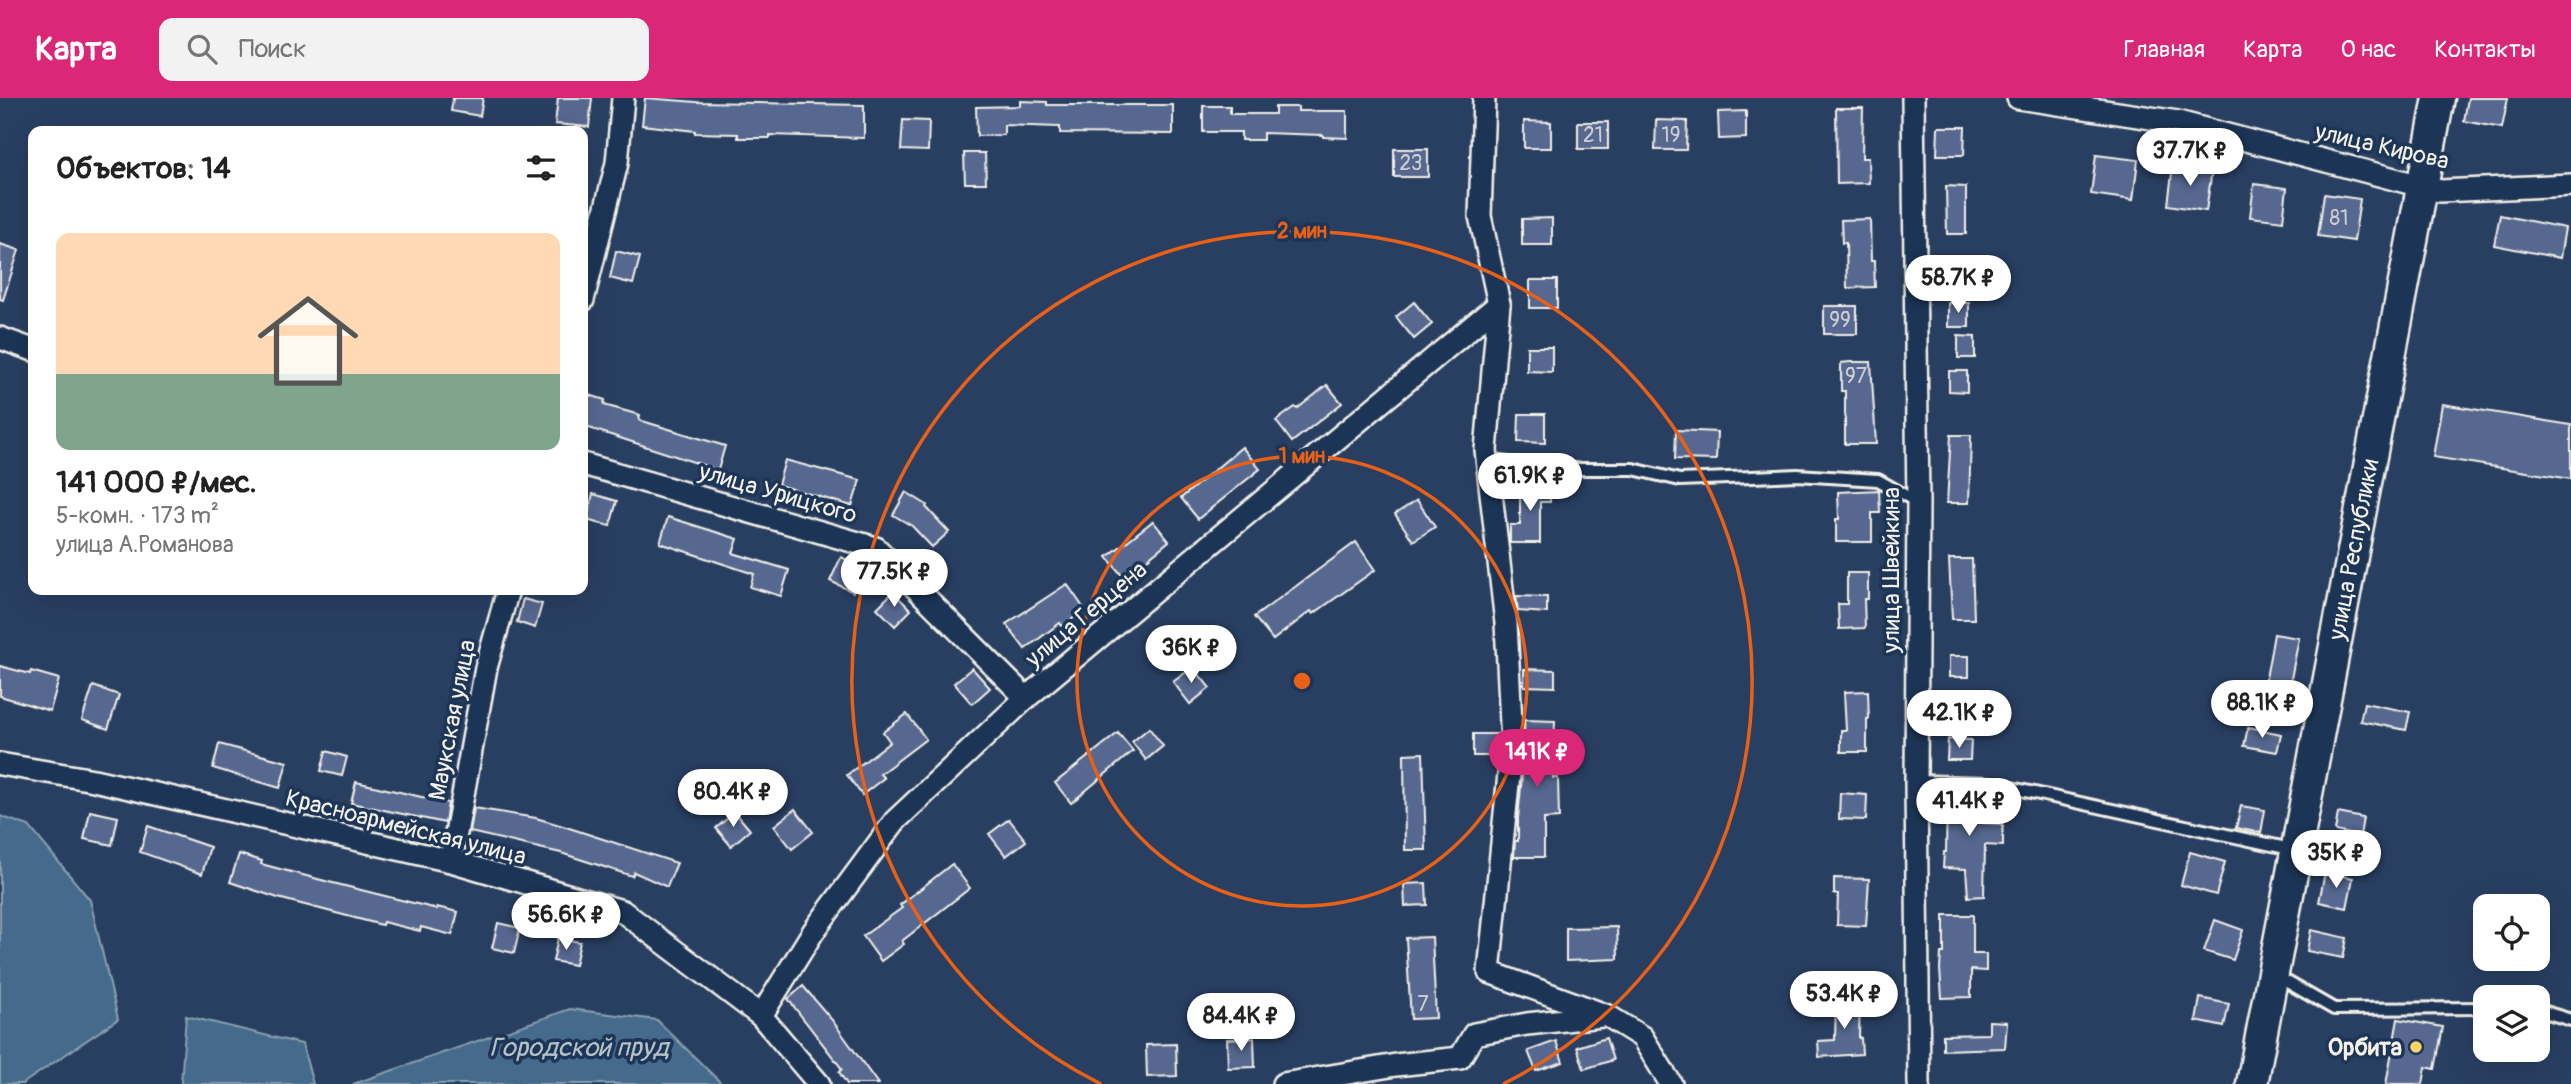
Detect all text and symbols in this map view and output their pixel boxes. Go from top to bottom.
search box [159,18,649,81]
text: Карта [35,29,117,70]
icon: search [183,30,221,68]
text: Поиск [239,33,307,65]
text: Главная [2124,35,2205,64]
text: Карта [2243,35,2303,64]
text: О нас [2341,35,2396,64]
text: Контакты [2434,35,2536,64]
street label: улица Кирова [2311,117,2452,176]
house number: 21 [1583,122,1603,149]
house number: 19 [1661,122,1681,149]
pin: 37.7K ₽ [2125,129,2255,188]
text: 37.7K ₽ [2153,136,2227,165]
icon: filters [522,149,560,187]
text: Объектов: 14 [56,150,231,187]
house number: 23 [1400,150,1422,177]
house number: 81 [2330,205,2348,232]
text: 2 мин [1277,218,1327,245]
pin: 58.7K ₽ [1893,256,2023,315]
text: 58.7K ₽ [1921,263,1995,292]
icon: home [245,278,371,404]
house number: 99 [1829,307,1851,334]
house number: 97 [1845,363,1867,390]
text: 1 мин [1279,443,1325,470]
pin: 61.9K ₽ [1465,454,1595,513]
street label: улица Республики [2322,456,2385,644]
street label: улица Урицкого [695,457,860,530]
text: 61.9K ₽ [1494,461,1566,490]
text: 141 000 ₽/мес. [56,464,257,501]
street label: улица Швейкина [1877,487,1906,654]
text: 5-комн. · 173 m² [56,501,219,530]
text: улица А.Романова [56,530,234,559]
pin: 77.5K ₽ [829,550,959,609]
street label: улица Герцена [1019,555,1153,674]
text: 77.5K ₽ [857,557,931,586]
pin: 36K ₽ [1142,626,1240,685]
text: 36K ₽ [1162,633,1220,662]
street label: Маукская улица [423,637,482,803]
centre of rings [1290,669,1314,693]
pin: 88.1K ₽ [2197,680,2327,740]
text: 88.1K ₽ [2227,688,2297,717]
pin: 42.1K ₽ [1894,690,2024,750]
text: 42.1K ₽ [1923,698,1995,727]
pin: 141K ₽ [1480,730,1594,789]
text: 141K ₽ [1505,737,1569,766]
pin: 80.4K ₽ [668,770,798,829]
text: 80.4K ₽ [694,777,772,806]
pin: 41.4K ₽ [1904,778,2034,838]
street label: Красноармейская улица [283,784,529,871]
text: 41.4K ₽ [1932,786,2006,815]
pin: 35K ₽ [2287,830,2385,890]
text: 35K ₽ [2307,838,2365,867]
pin: 56.6K ₽ [501,892,631,952]
map controls [2473,894,2550,1062]
button: locate [2473,894,2550,971]
text: 56.6K ₽ [528,900,604,929]
pin: 53.4K ₽ [1779,972,1909,1031]
text: 53.4K ₽ [1806,979,1882,1008]
button: layers [2473,985,2550,1062]
house number: 7 [1417,991,1429,1018]
pin: 84.4K ₽ [1176,993,1306,1053]
text: 84.4K ₽ [1203,1001,1279,1030]
water label: Городской пруд [489,1032,671,1064]
place label: Орбита [2328,1033,2402,1062]
marker: Орбита [2408,1039,2424,1055]

